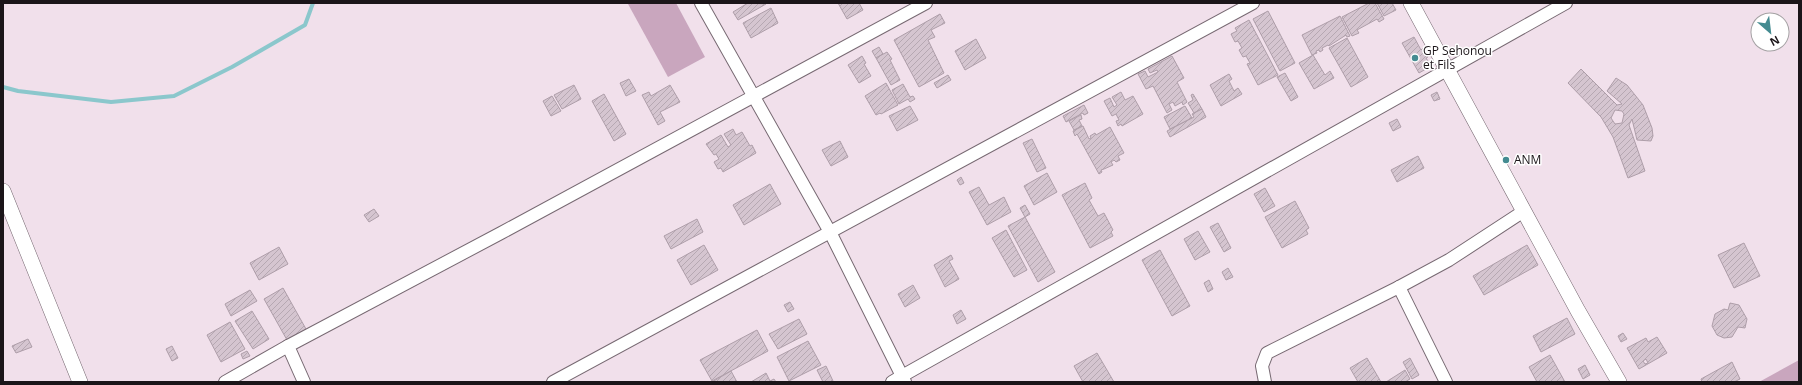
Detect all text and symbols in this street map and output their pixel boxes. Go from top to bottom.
north arrow [1750,12,1790,52]
text: N [1767,33,1782,50]
place label: GP Sehonou et Fils [1423,42,1492,73]
marker: GP Sehonou et Fils [1410,53,1420,63]
place label: ANM [1514,151,1541,168]
marker: ANM [1501,155,1511,165]

